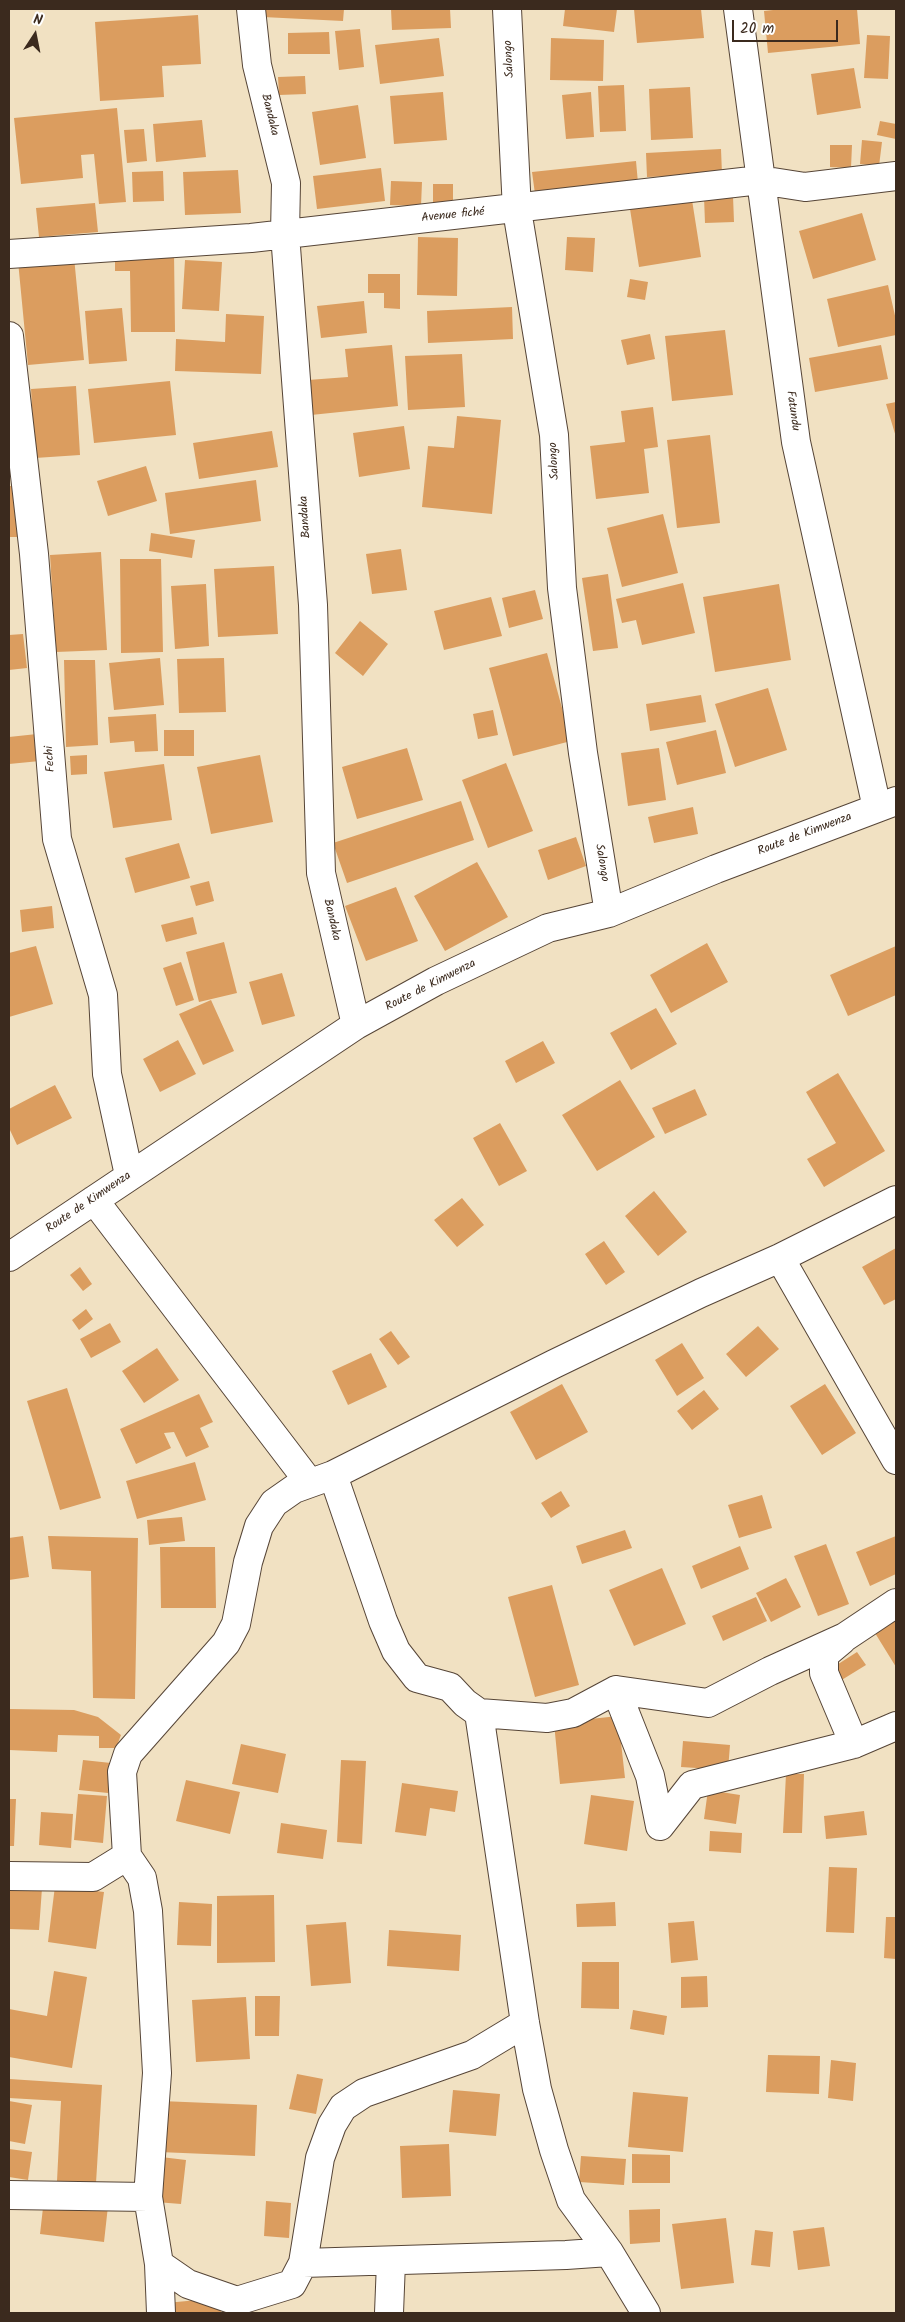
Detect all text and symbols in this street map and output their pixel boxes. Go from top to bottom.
text: N [31,9,44,32]
north arrow [10,10,60,60]
scale bar [735,10,841,42]
text: 20 m [740,17,774,41]
street label: Salongo [502,40,518,78]
street label: Bandaka [257,93,281,137]
street label: Avenue fiché [421,206,485,226]
street label: Fatundu [782,390,802,432]
street label: Salongo [547,442,563,480]
street label: Bandaka [297,495,315,539]
street label: Fechi [43,745,59,773]
street label: Route de Kimwenza [756,810,854,860]
street label: Salongo [591,843,611,883]
street label: Bandaka [319,898,343,942]
street label: Route de Kimwenza [383,957,479,1015]
street label: Route de Kimwenza [44,1169,134,1237]

